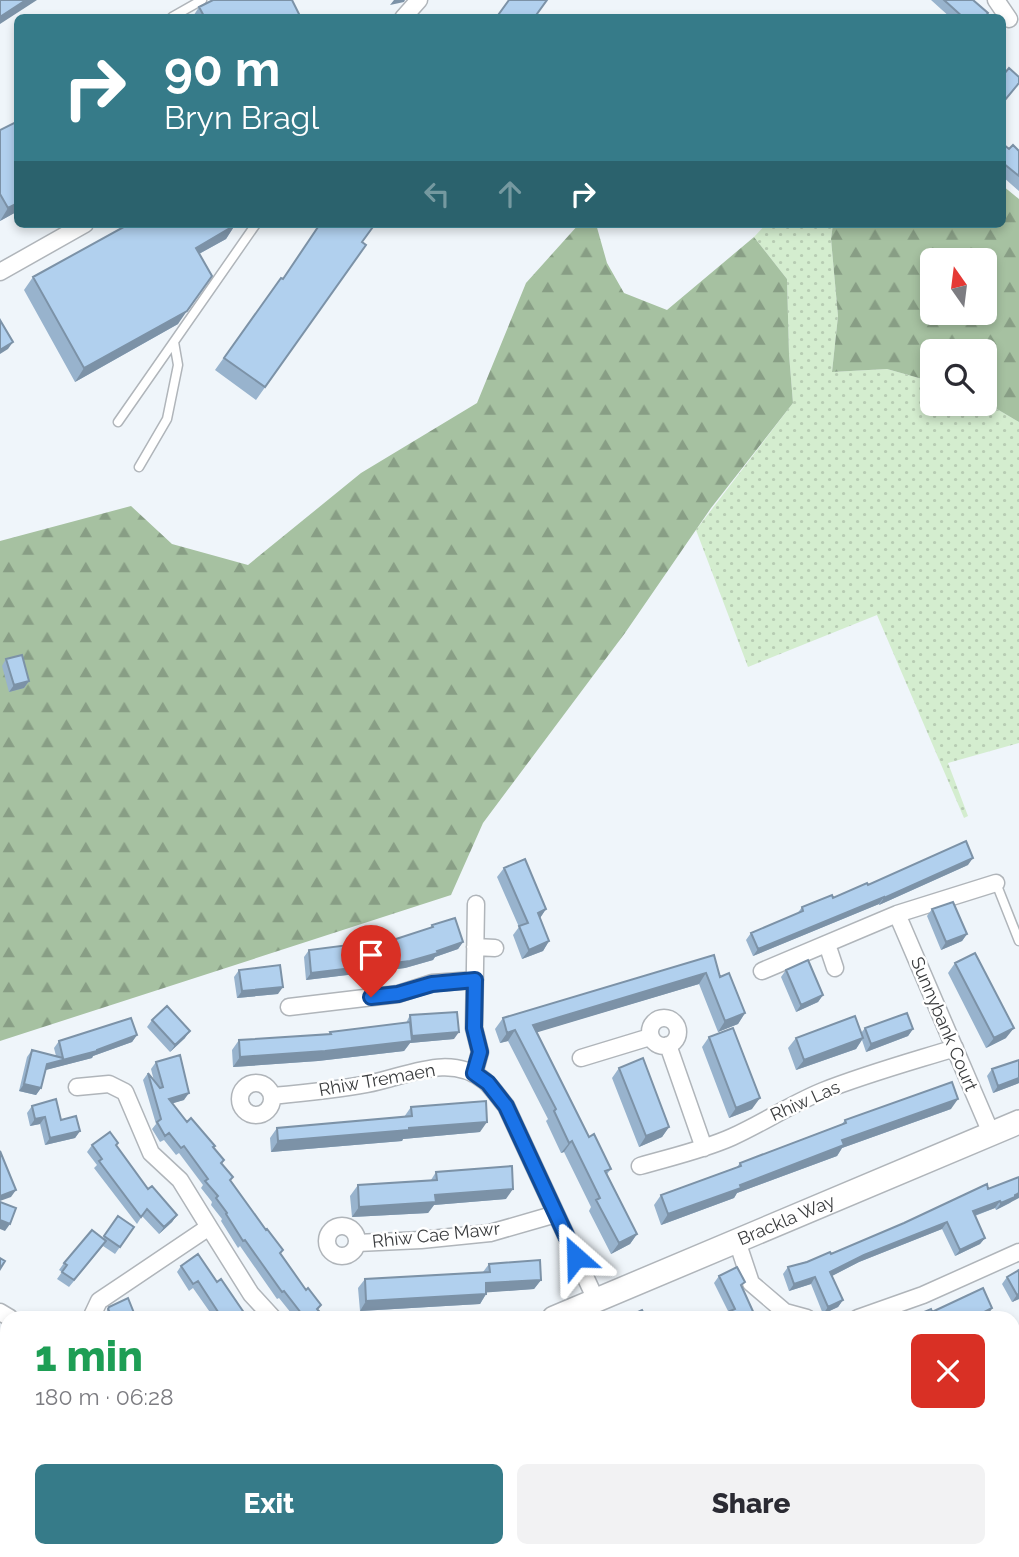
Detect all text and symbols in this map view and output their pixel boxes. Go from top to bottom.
text: 90 m [164,40,280,97]
icon: right [49,42,140,133]
text: Bryn Bragl [164,99,319,136]
icon: left [418,175,456,213]
icon: ahead [491,175,529,213]
icon: right [564,175,602,213]
north arrow [920,248,998,326]
map controls [920,248,997,416]
button: search [920,339,997,416]
pin [341,925,401,997]
icon: arrive [352,936,390,974]
street label: Sunnybank Court [907,954,982,1094]
street label: Rhiw Tremaen [317,1059,437,1100]
street label: Rhiw Las [767,1076,843,1125]
street label: Brackla Way [734,1190,838,1249]
street label: Rhiw Cae Mawr [371,1217,502,1252]
position arrow [539,1220,613,1294]
text: 1 min [35,1332,143,1381]
button: close [911,1334,985,1408]
text: 180 m · 06:28 [35,1383,174,1410]
button: Exit [35,1464,503,1544]
button: Share [517,1464,985,1544]

